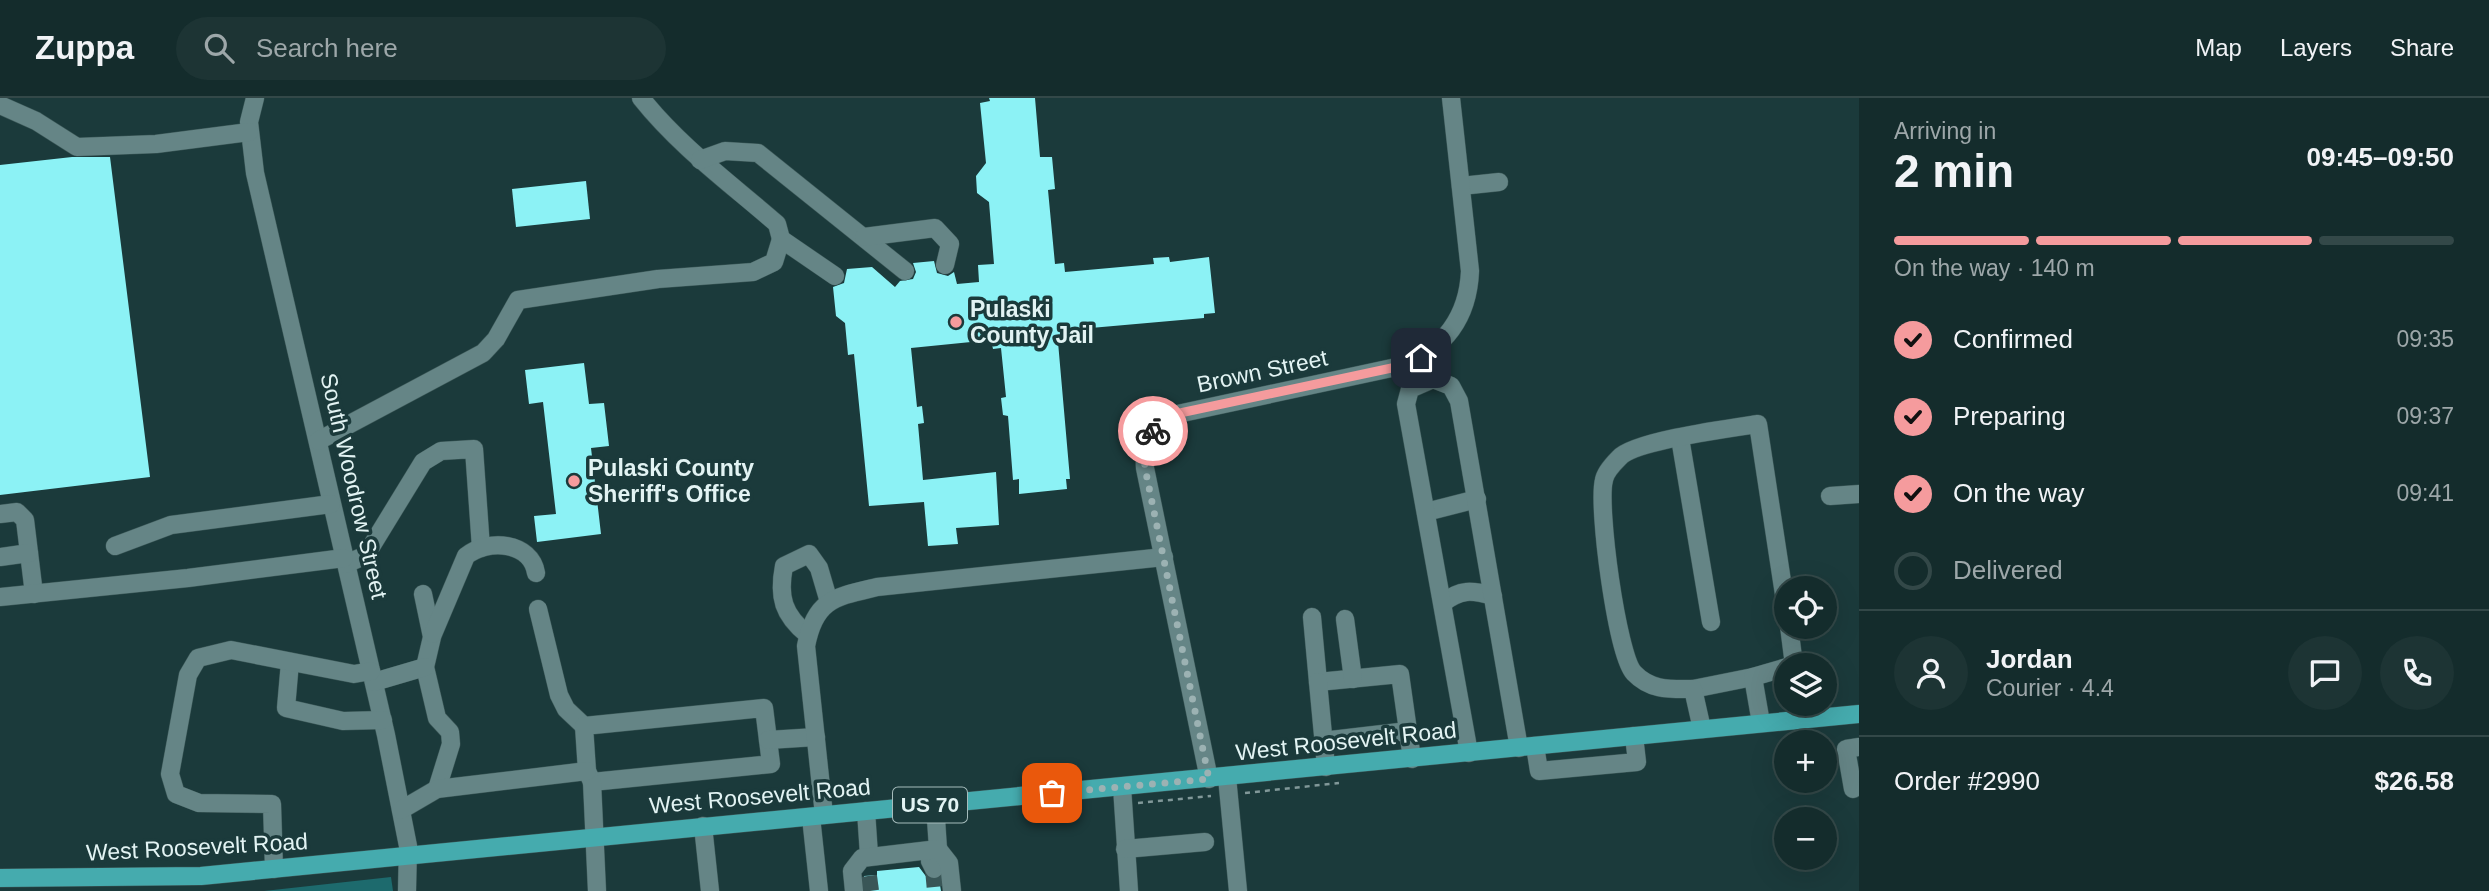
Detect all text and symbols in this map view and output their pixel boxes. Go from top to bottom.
search box [176,17,666,80]
text: Zuppa [35,29,134,66]
icon: search [200,29,238,67]
text: Search here [256,33,398,63]
text: Map [2195,34,2242,61]
text: Layers [2280,34,2352,61]
text: Share [2390,34,2454,61]
text: Arriving in [1894,118,1996,144]
text: 09:45–09:50 [2307,142,2454,172]
text: 2 min [1894,145,2014,197]
text: On the way · 140 m [1894,255,2095,281]
place label: Pulaski County Jail [970,296,1094,348]
marker: Pulaski County Jail [948,314,964,330]
icon: check [1894,321,1932,359]
text: Confirmed [1953,324,2073,354]
text: 09:35 [2396,326,2454,352]
pin [1391,328,1451,388]
icon: home [1402,339,1440,377]
street label: Brown Street [1194,344,1330,398]
street label: South Woodrow Street [315,371,393,602]
courier [1118,396,1188,466]
icon: check [1894,398,1932,436]
text: Preparing [1953,401,2066,431]
text: 09:37 [2396,403,2454,429]
icon: bike [1134,412,1172,450]
place label: Pulaski County Sheriff's Office [588,455,754,507]
marker: Pulaski County Sheriff's Office [566,473,582,489]
icon: check [1894,475,1932,513]
text: On the way [1953,478,2085,508]
text: 09:41 [2396,480,2454,506]
text: Delivered [1953,555,2063,585]
map controls [1774,576,1837,870]
button: locate [1774,576,1837,639]
button: person [1894,636,1968,710]
button: chat [2288,636,2362,710]
button: phone [2380,636,2454,710]
text: Jordan [1986,644,2073,674]
button: layers [1774,653,1837,716]
text: Courier · 4.4 [1986,675,2114,701]
street label: West Roosevelt Road [1234,716,1458,766]
button: + [1774,730,1837,793]
pin [1022,763,1082,823]
text: Order #2990 [1894,766,2040,796]
text: $26.58 [2374,766,2454,796]
street label: West Roosevelt Road [648,773,872,819]
icon: bag [1033,774,1071,812]
road number: US 70 [893,788,967,822]
button: − [1774,807,1837,870]
street label: West Roosevelt Road [85,828,309,866]

